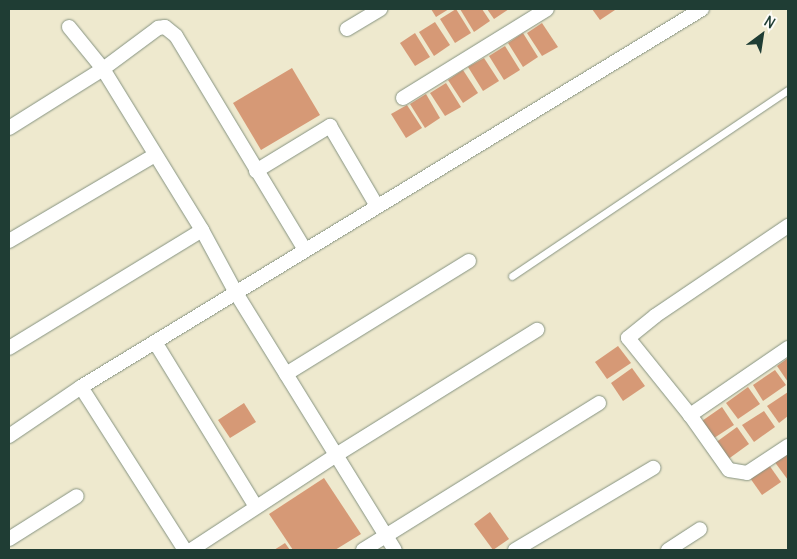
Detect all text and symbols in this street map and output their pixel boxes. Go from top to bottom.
north arrow [737,10,787,60]
text: N [761,12,779,32]

